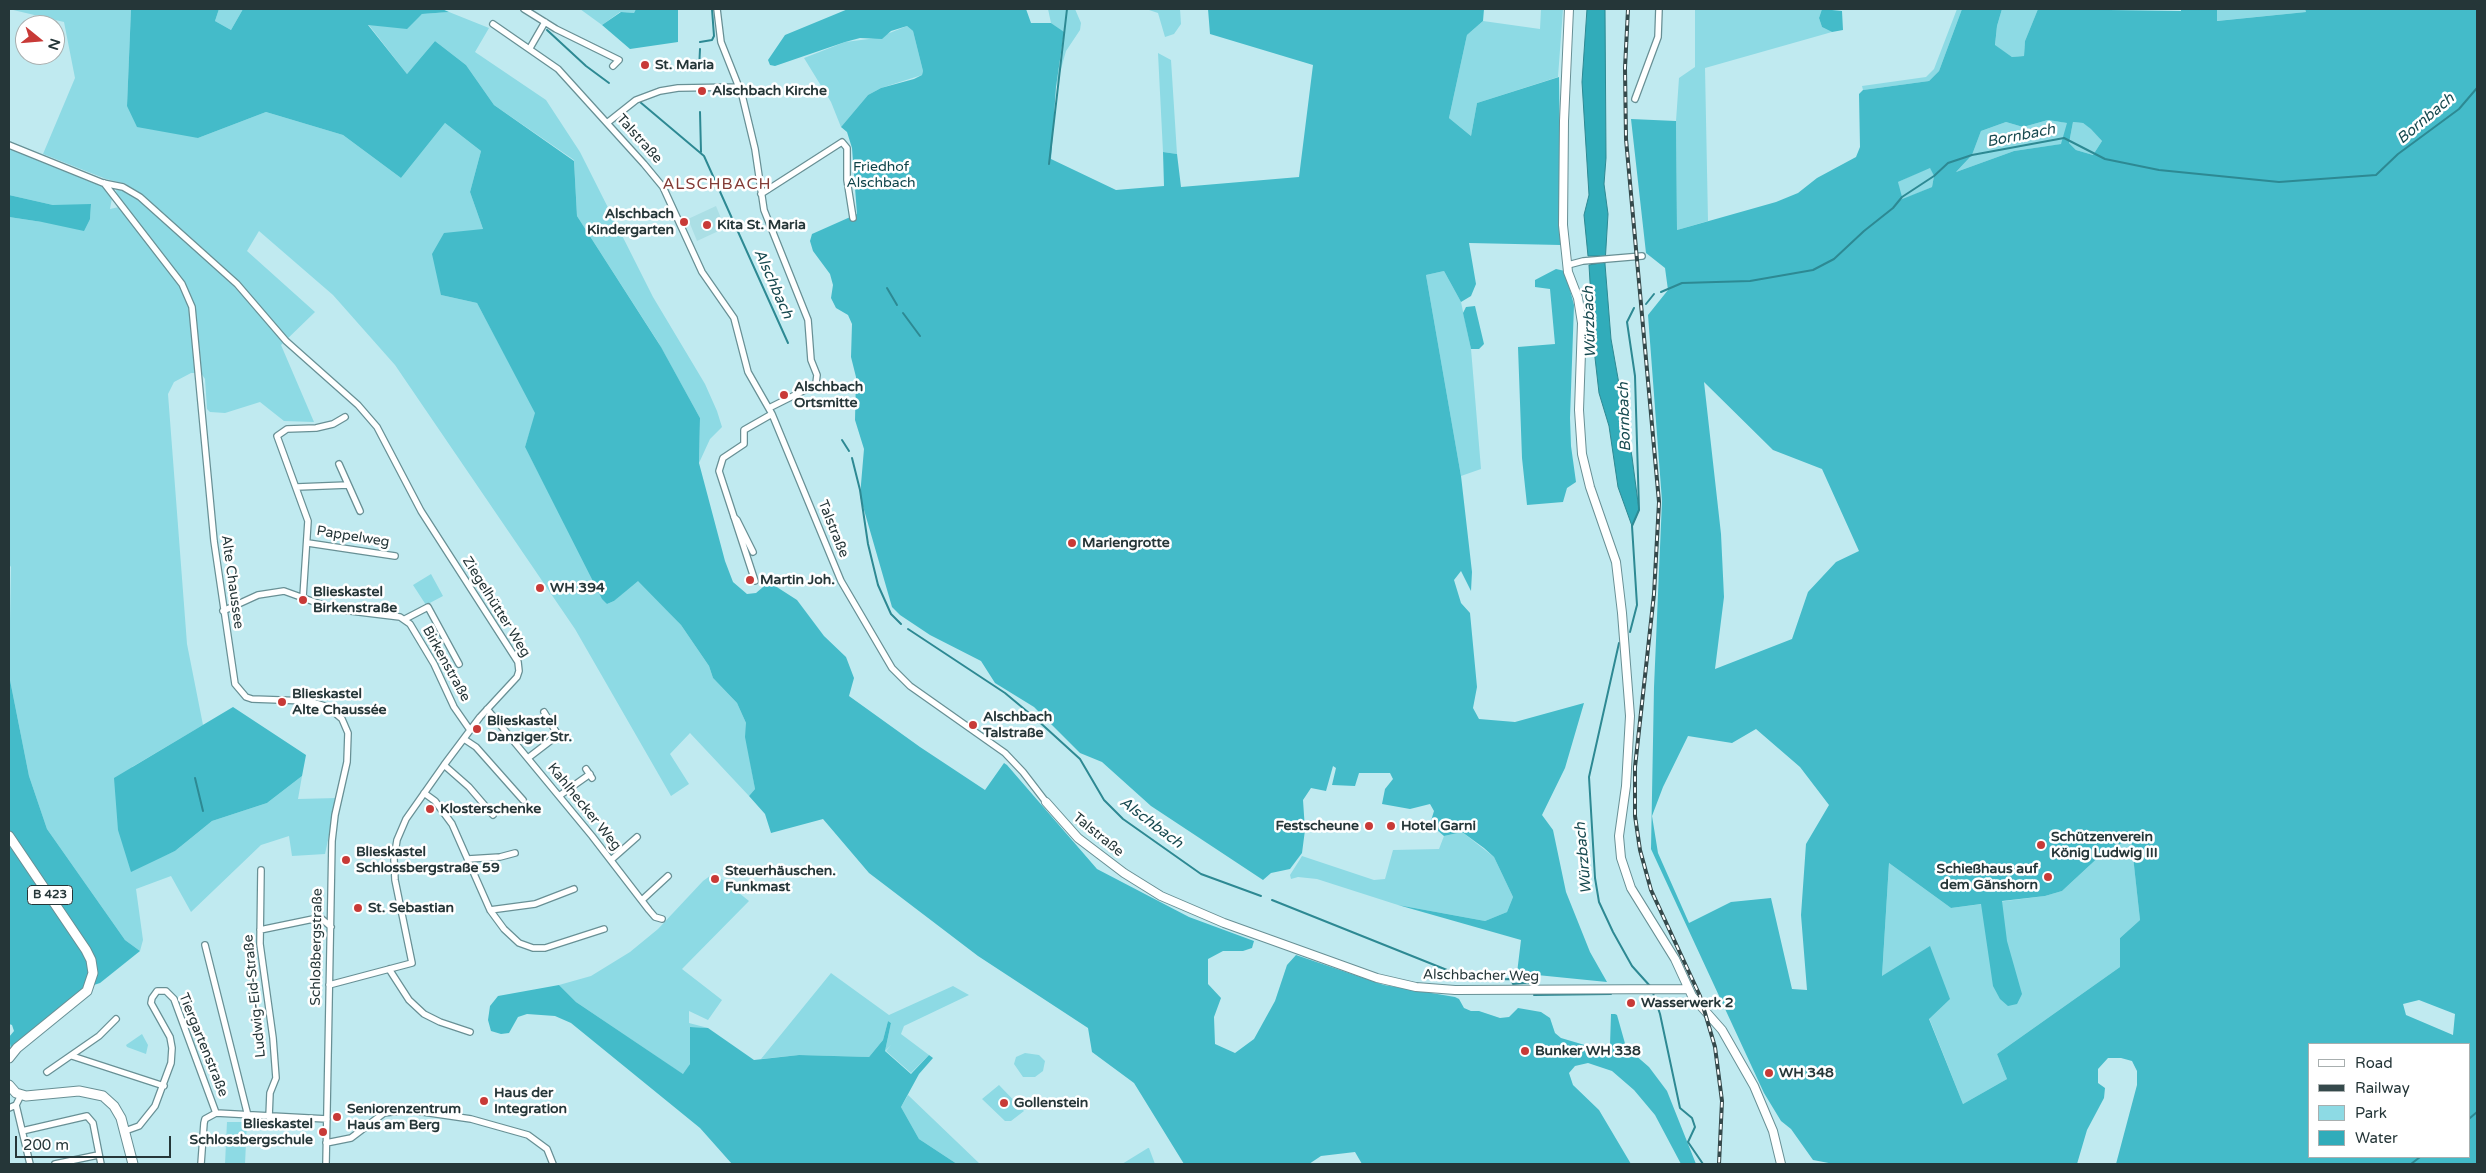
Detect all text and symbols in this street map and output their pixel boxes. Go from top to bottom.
north arrow [15,15,65,65]
text: N [44,36,64,52]
place label: St. Maria [655,57,714,73]
marker: St. Maria [639,59,651,71]
place label: Alschbach Kirche [712,83,827,99]
marker: Alschbach Kirche [696,85,708,97]
water label: Bornbach [2394,90,2458,148]
street label: Talstraße [613,111,665,167]
water label: Bornbach [1985,121,2057,151]
park label: Friedhof Alschbach [846,159,916,192]
district label: ALSCHBACH [661,175,773,195]
place label: Alschbach Kindergarten [587,206,674,238]
marker: Alschbach Kindergarten [678,216,690,228]
place label: Kita St. Maria [717,217,806,233]
marker: Kita St. Maria [701,219,713,231]
water label: Alschbach [750,246,796,322]
water label: Würzbach [1580,286,1600,358]
place label: Alschbach Ortsmitte [794,379,863,412]
water label: Bornbach [1615,382,1635,452]
marker: Alschbach Ortsmitte [778,389,790,401]
street label: Talstraße [814,498,852,560]
street label: Pappelweg [315,523,391,551]
street label: Alte Chaussee [217,534,247,630]
place label: Mariengrotte [1082,535,1170,551]
marker: Mariengrotte [1066,537,1078,549]
street label: Ziegelhütter Weg [458,554,534,660]
place label: Martin Joh. [760,572,835,588]
marker: Martin Joh. [744,574,756,586]
place label: WH 394 [550,580,605,596]
marker: WH 394 [534,582,546,594]
place label: Blieskastel Birkenstraße [313,584,397,616]
marker: Blieskastel Birkenstraße [297,594,309,606]
street label: Birkenstraße [418,623,474,705]
place label: Blieskastel Alte Chaussée [292,686,387,719]
marker: Blieskastel Alte Chaussée [276,696,288,708]
place label: Alschbach Talstraße [983,709,1052,742]
place label: Blieskastel Danziger Str. [487,713,572,746]
marker: Alschbach Talstraße [967,719,979,731]
marker: Blieskastel Danziger Str. [471,723,483,735]
street label: Kahlhecker Weg [544,760,624,854]
water label: Alschbach [1116,793,1186,853]
place label: Klosterschenke [440,801,541,817]
marker: Klosterschenke [424,803,436,815]
street label: Talstraße [1069,809,1127,861]
place label: Festscheune [1276,818,1359,834]
place label: Hotel Garni [1401,818,1476,834]
marker: Festscheune [1363,820,1375,832]
marker: Hotel Garni [1385,820,1397,832]
water label: Würzbach [1572,821,1596,895]
place label: Schützenverein König Ludwig III [2051,829,2158,862]
marker: Schützenverein König Ludwig III [2035,839,2047,851]
place label: Blieskastel Schlossbergstraße 59 [356,844,500,876]
marker: Blieskastel Schlossbergstraße 59 [340,854,352,866]
place label: Schießhaus auf dem Gänshorn [1937,861,2038,894]
place label: Steuerhäuschen. Funkmast [725,863,836,896]
marker: Schießhaus auf dem Gänshorn [2042,871,2054,883]
marker: Steuerhäuschen. Funkmast [709,873,721,885]
road number: B 423 [28,886,72,904]
street label: Schloßbergstraße [308,888,326,1006]
place label: St. Sebastian [368,900,454,916]
marker: St. Sebastian [352,902,364,914]
street label: Ludwig-Eid-Straße [240,934,270,1058]
street label: Alschbacher Weg [1423,967,1539,985]
street label: Tiergartenstraße [175,991,231,1099]
place label: Wasserwerk 2 [1641,995,1734,1011]
marker: Wasserwerk 2 [1625,997,1637,1009]
place label: Bunker WH 338 [1535,1043,1641,1059]
legend [2308,1043,2471,1158]
marker: Bunker WH 338 [1519,1045,1531,1057]
text: Road [2355,1054,2393,1072]
place label: WH 348 [1779,1065,1834,1081]
marker: WH 348 [1763,1067,1775,1079]
text: Railway [2355,1079,2410,1097]
place label: Haus der Integration [494,1085,567,1118]
marker: Haus der Integration [478,1095,490,1107]
place label: Gollenstein [1014,1095,1088,1111]
marker: Gollenstein [998,1097,1010,1109]
place label: Seniorenzentrum Haus am Berg [347,1101,461,1134]
text: Park [2355,1104,2387,1122]
marker: Seniorenzentrum Haus am Berg [331,1111,343,1123]
place label: Blieskastel Schlossbergschule [190,1116,313,1148]
scale bar [18,1126,174,1158]
marker: Blieskastel Schlossbergschule [317,1126,329,1138]
text: Water [2355,1129,2398,1147]
text: 200 m [23,1136,69,1154]

